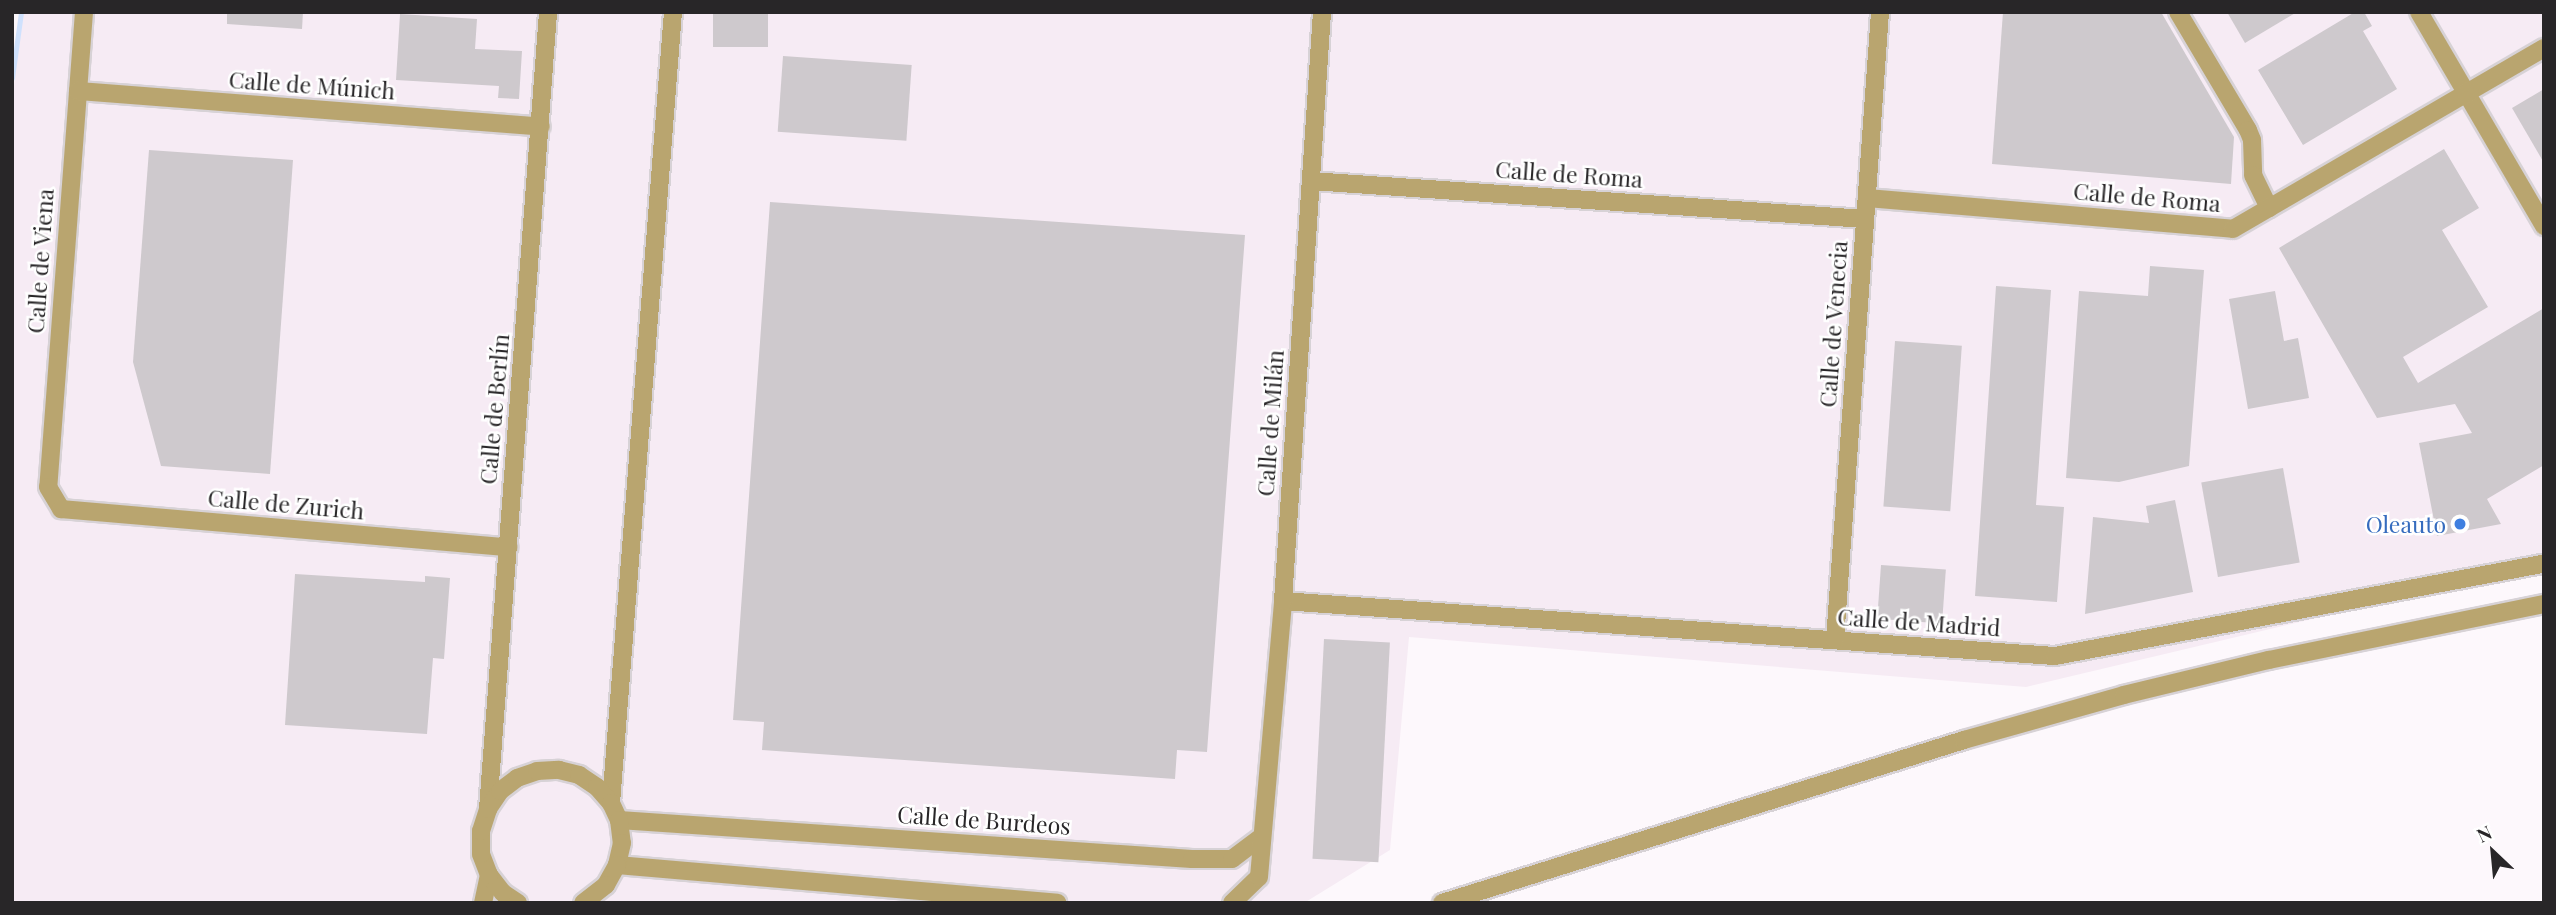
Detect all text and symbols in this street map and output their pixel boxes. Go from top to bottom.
street label: Calle de Múnich [228,65,396,105]
street label: Calle de Roma [1494,155,1644,193]
street label: Calle de Roma [2072,177,2222,217]
street label: Calle de Viena [21,187,59,335]
street label: Calle de Venecia [1813,239,1853,409]
street label: Calle de Berlín [474,333,514,485]
street label: Calle de Milán [1251,349,1289,497]
street label: Calle de Zurich [207,483,365,525]
place label: Oleauto [2366,510,2446,538]
marker: Oleauto [2452,516,2468,532]
street label: Calle de Madrid [1837,603,2001,641]
street label: Calle de Burdeos [896,800,1072,840]
north arrow [2458,817,2528,887]
text: N [2472,818,2496,848]

